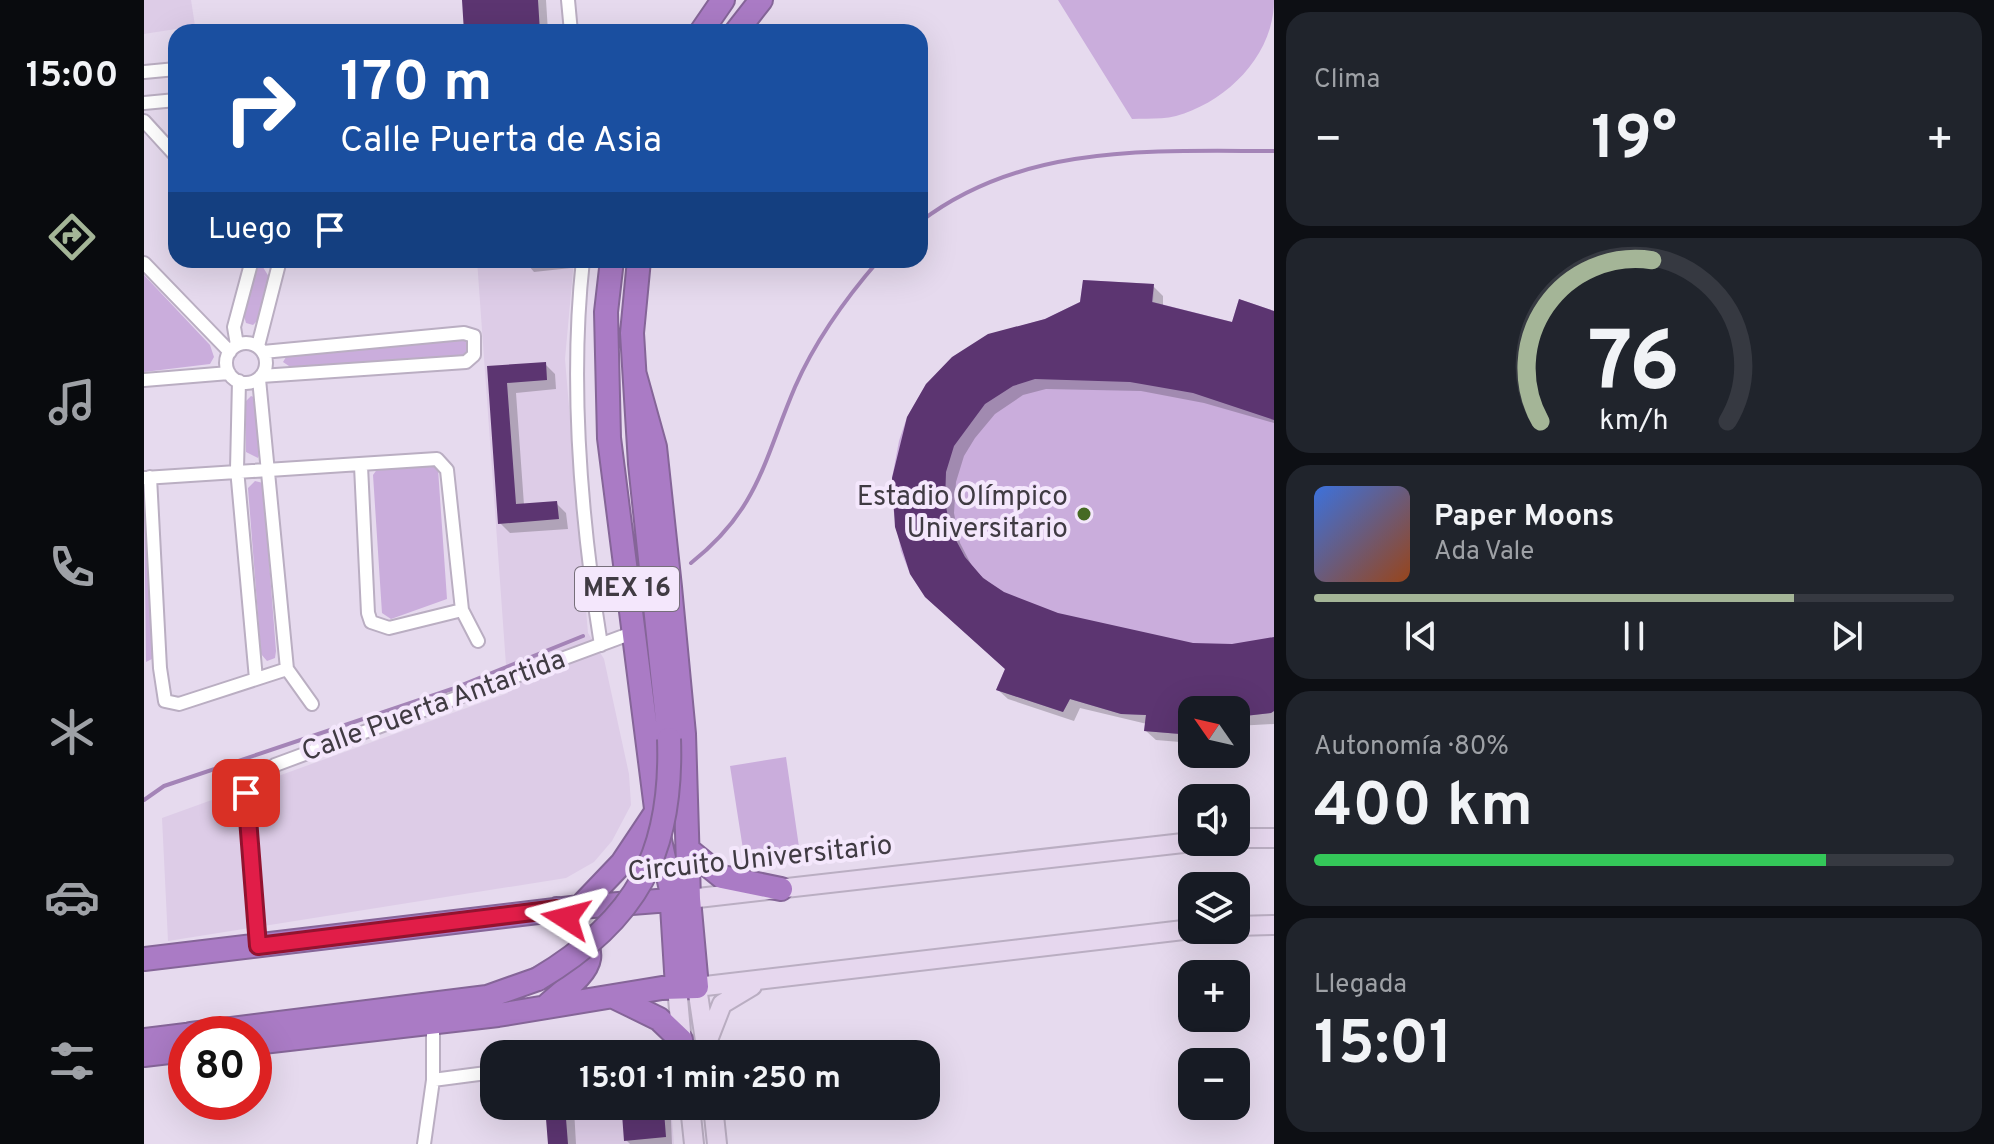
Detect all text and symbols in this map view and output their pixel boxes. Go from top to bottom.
text: 170 m [340,50,492,120]
text: 15:00 [26,54,118,100]
icon: right [208,56,312,160]
text: Clima [1314,64,1380,97]
text: 19° [1591,104,1677,180]
text: − [1314,114,1342,170]
text: + [1926,114,1954,170]
text: Calle Puerta de Asia [340,119,662,165]
icon: arrive [308,208,352,252]
icon: directions [44,209,100,265]
text: Luego [208,212,292,249]
text: 76 [1588,314,1680,419]
icon: music [44,374,100,430]
text: km/h [1599,404,1669,440]
place label: Estadio Olímpico Universitario [857,480,1068,548]
text: Paper Moons [1434,499,1614,536]
marker: Estadio Olímpico Universitario [1075,505,1093,523]
text: Ada Vale [1434,536,1534,569]
icon: phone [44,539,100,595]
road number: MEX 16 [575,567,679,611]
icon: previous [1399,614,1443,658]
icon: pause [1612,614,1656,658]
icon: next [1825,614,1869,658]
street label: Calle Puerta Antartida [297,643,571,771]
north arrow [1178,696,1250,768]
map controls [1178,696,1250,1120]
icon: climate [44,704,100,760]
text: Autonomía · 80% [1314,731,1509,764]
pin [212,759,280,827]
icon: arrive [224,771,268,815]
text: 400 km [1314,771,1533,847]
button: sound [1178,784,1250,856]
street label: Circuito Universitario [626,828,894,892]
icon: car [44,869,100,925]
button: layers [1178,872,1250,944]
position arrow [524,876,608,960]
button: + [1178,960,1250,1032]
text: Llegada [1314,969,1407,1002]
text: 15:01 [1314,1009,1453,1085]
speed limit sign: 80 [168,1016,272,1120]
icon: filters [44,1033,100,1089]
button: − [1178,1048,1250,1120]
text: 15:01 · 1 min · 250 m [579,1061,841,1098]

